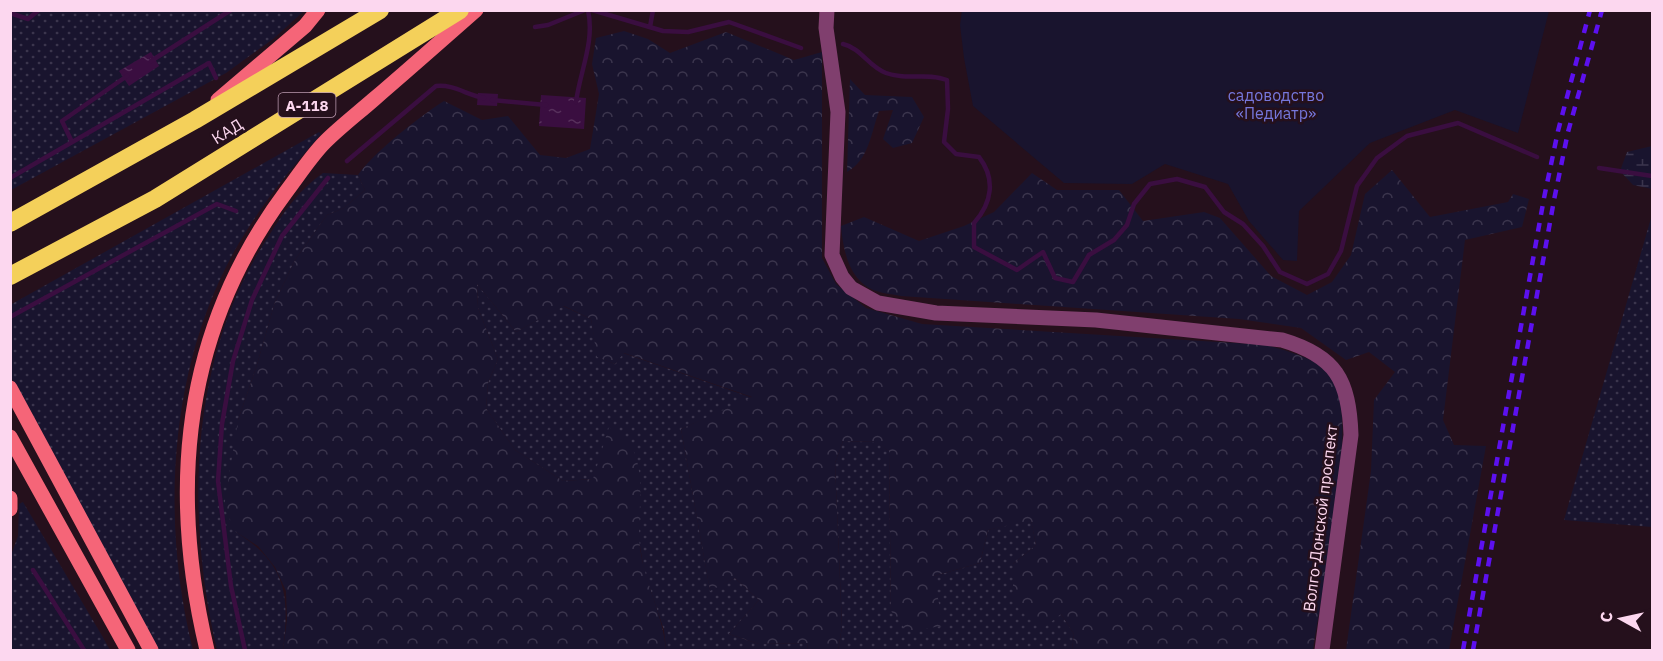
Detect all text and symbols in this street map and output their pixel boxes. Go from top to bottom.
park label: садоводство «Педиатр» [1228,85,1324,123]
road number: А-118 [278,93,336,117]
street label: КАД [208,114,246,148]
street label: Волго-Донской проспект [1299,423,1341,613]
north arrow [1591,589,1651,649]
text: С [1596,610,1617,623]

